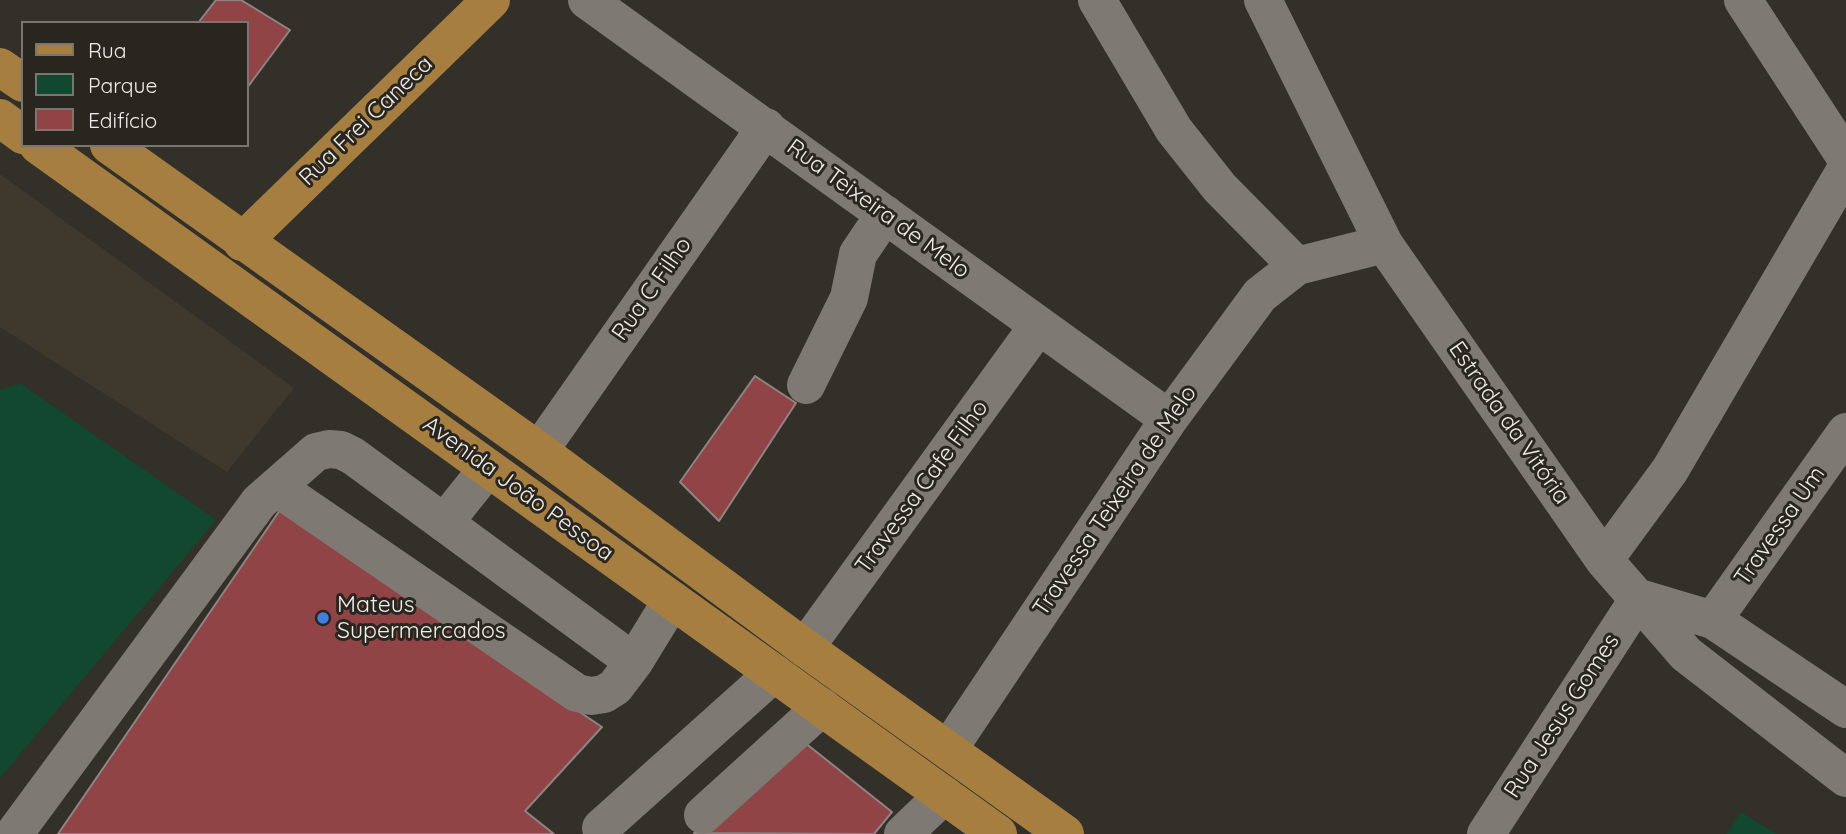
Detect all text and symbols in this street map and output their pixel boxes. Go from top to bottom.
legend [21,21,248,147]
text: Rua [88,37,127,63]
street label: Rua Frei Caneca [293,50,439,192]
text: Parque [88,72,157,98]
text: Edifício [88,107,157,133]
street label: Rua Teixeira de Melo [781,133,975,285]
street label: Rua C Filho [606,232,698,346]
street label: Estrada da Vitória [1443,336,1575,510]
street label: Travessa Teixeira de Melo [1027,380,1203,622]
street label: Travessa Cafe Filho [850,395,994,579]
street label: Avenida João Pessoa [417,411,619,567]
street label: Travessa Um [1729,461,1831,591]
place label: Mateus Supermercados [337,591,506,645]
marker: Mateus Supermercados [315,610,331,626]
street label: Rua Jesus Gomes [1499,629,1625,803]

